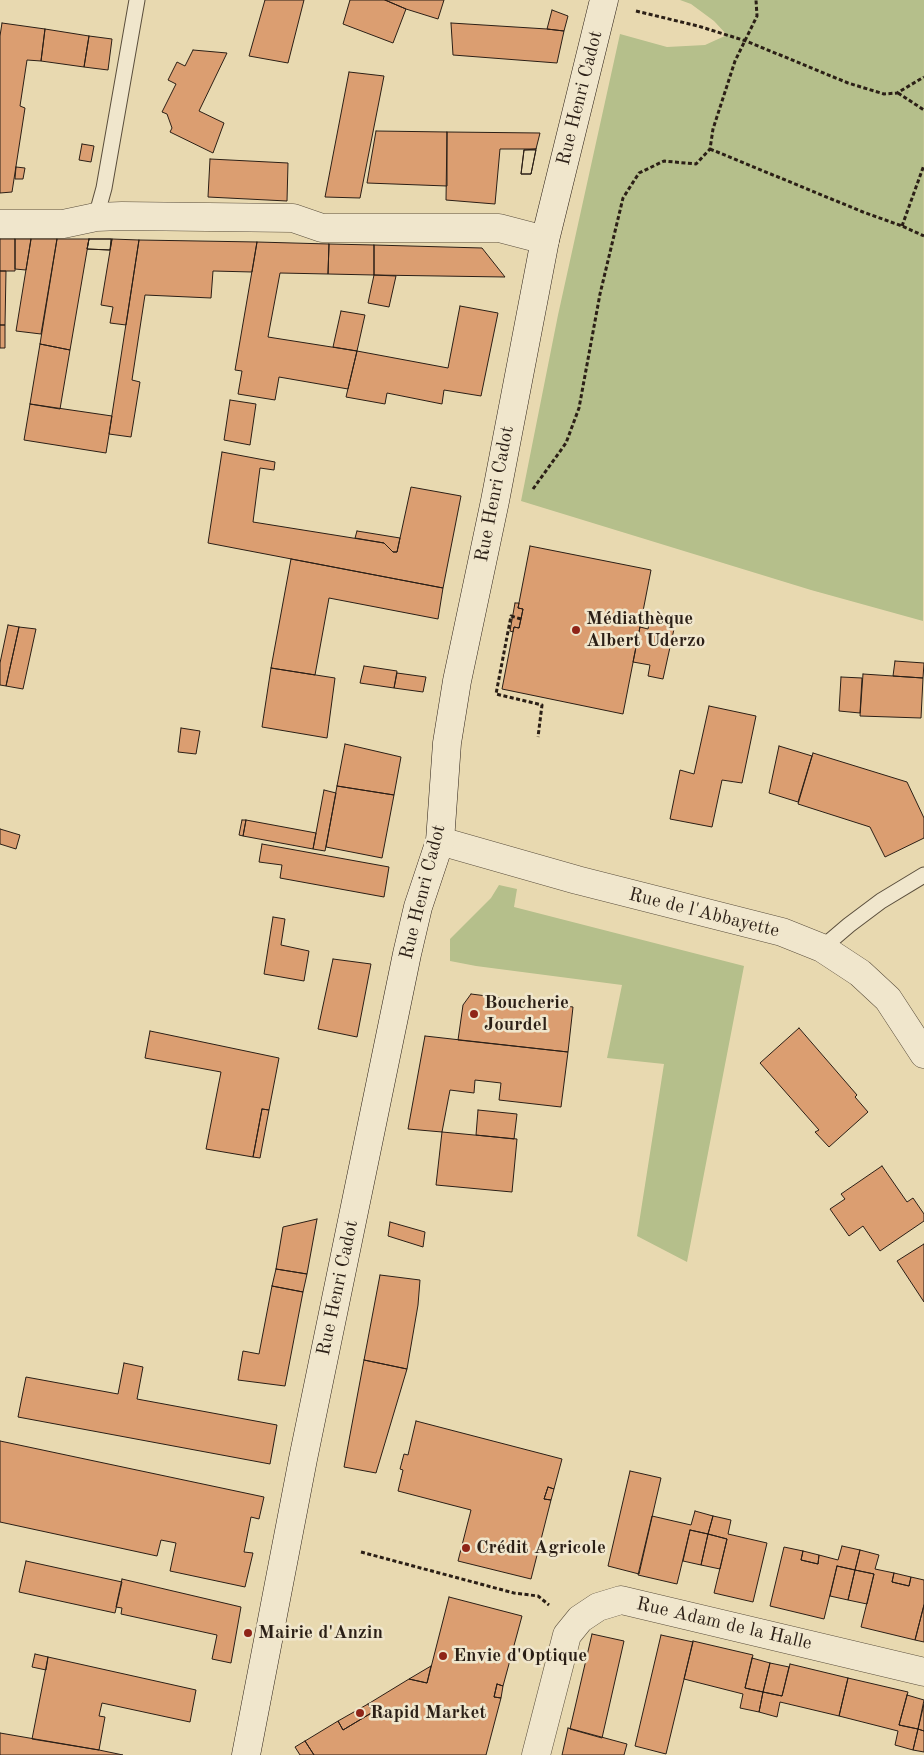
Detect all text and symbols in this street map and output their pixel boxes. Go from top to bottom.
street label: Rue Henri Cadot [552,28,608,168]
street label: Rue Henri Cadot [471,424,519,564]
place label: Médiathèque Albert Uderzo [586,608,705,652]
marker: Médiathèque Albert Uderzo [570,624,582,636]
street label: Rue Henri Cadot [395,822,451,962]
street label: Rue de l'Abbayette [626,883,782,943]
place label: Boucherie Jourdel [484,992,569,1036]
marker: Boucherie Jourdel [468,1008,480,1020]
street label: Rue Henri Cadot [312,1218,364,1358]
place label: Crédit Agricole [476,1537,606,1559]
marker: Crédit Agricole [460,1542,472,1554]
street label: Rue Adam de la Halle [634,1593,814,1655]
place label: Mairie d'Anzin [258,1622,383,1644]
marker: Mairie d'Anzin [242,1627,254,1639]
place label: Envie d'Optique [453,1645,587,1667]
marker: Envie d'Optique [437,1650,449,1662]
place label: Rapid Market [370,1702,486,1724]
marker: Rapid Market [354,1707,366,1719]

